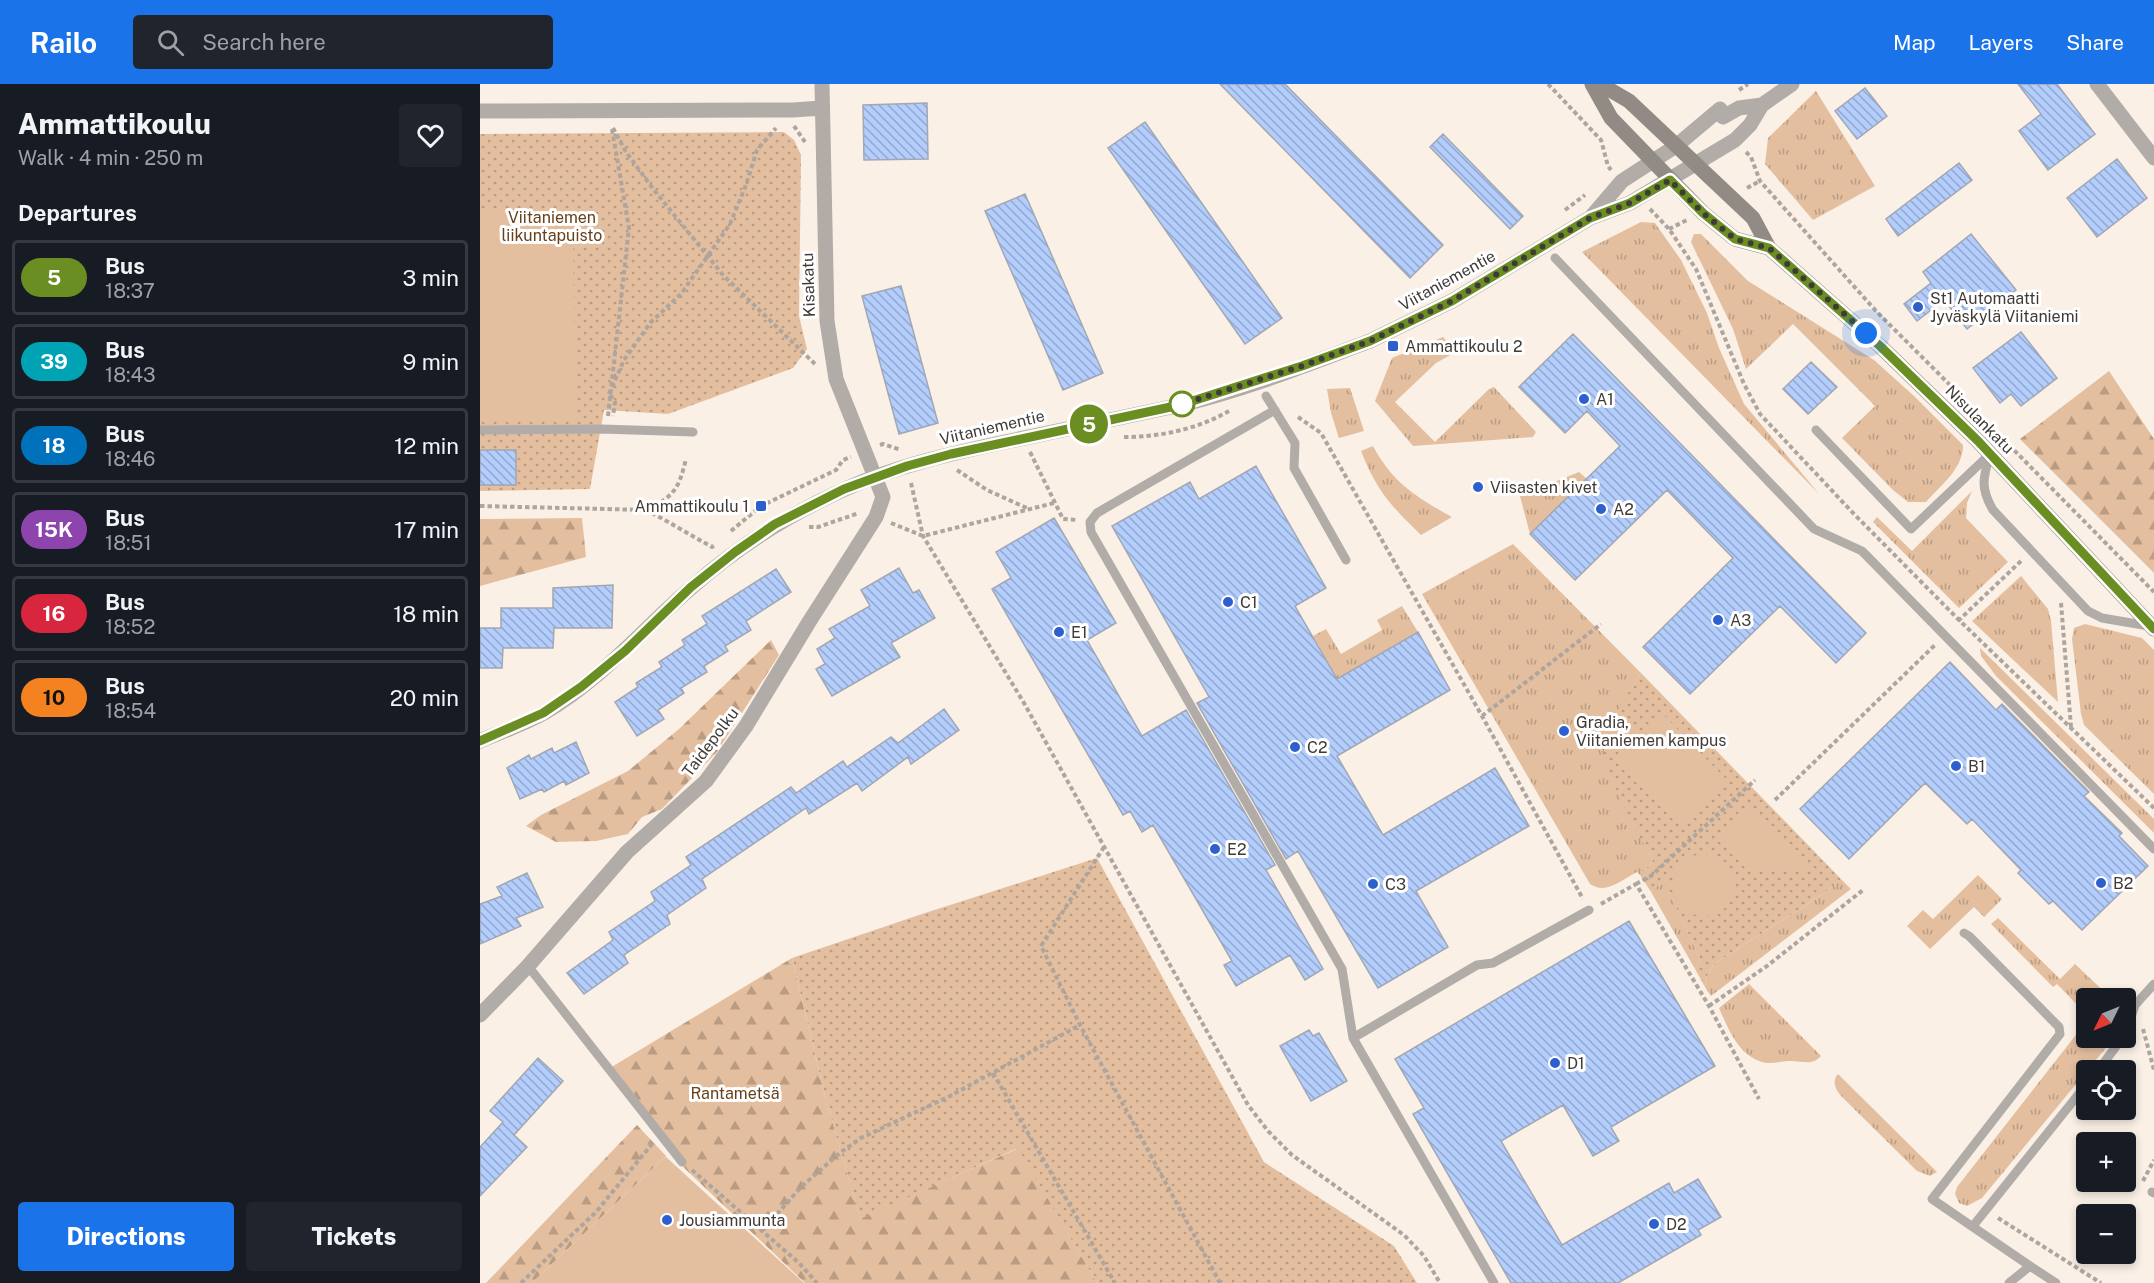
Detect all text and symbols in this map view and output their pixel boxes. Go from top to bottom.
search box [133,15,553,69]
text: Railo [30,26,97,59]
icon: search [154,26,187,59]
text: Search here [202,29,326,55]
text: Map [1893,30,1936,55]
text: Layers [1969,30,2033,55]
text: Share [2066,30,2124,55]
button: heart [399,104,462,167]
text: Ammattikoulu [18,107,211,140]
text: Walk · 4 min · 250 m [18,146,203,170]
text: Departures [18,200,137,226]
park label: Viitaniemen liikuntapuisto [502,208,602,245]
street label: Viitaniementie [1396,246,1499,315]
street label: Kisakatu [798,252,819,318]
text: Bus [105,253,145,279]
text: 5 [47,265,61,290]
text: 3 min [402,265,459,291]
text: 18:37 [105,279,155,303]
place label: St1 Automaatti Jyväskylä Viitaniemi [1930,289,2078,326]
marker: St1 Automaatti Jyväskylä Viitaniemi [1911,300,1925,314]
your location [1851,318,1881,348]
text: Bus [105,337,145,363]
place label: Ammattikoulu 2 [1405,337,1523,356]
marker: Ammattikoulu 2 [1386,339,1400,353]
text: 39 [40,349,68,374]
text: 9 min [403,349,459,375]
text: 18:43 [105,363,156,387]
street label: Nisulankatu [1941,381,2018,458]
place label: A1 [1596,390,1614,409]
unlabelled marker [1169,391,1195,417]
marker: A1 [1577,392,1591,406]
line badge: 5 [1070,404,1108,444]
street label: Viitaniementie [938,406,1046,449]
text: 5 [1082,412,1096,437]
text: Bus [105,421,145,447]
text: 18 [42,433,66,458]
text: 12 min [394,433,459,459]
text: 18:46 [105,447,156,471]
place label: Viisasten kivet [1490,478,1598,497]
marker: Viisasten kivet [1471,480,1485,494]
place label: Ammattikoulu 1 [634,497,749,516]
marker: Ammattikoulu 1 [754,499,768,513]
place label: A2 [1613,500,1634,519]
marker: A2 [1594,502,1608,516]
text: Bus [105,505,145,531]
text: 15K [35,517,73,542]
text: 17 min [394,517,459,543]
text: 18:51 [105,531,152,555]
text: Bus [105,589,145,615]
place label: C1 [1240,593,1258,612]
marker: C1 [1221,595,1235,609]
text: 16 [43,601,65,626]
text: 18 min [393,601,459,627]
place label: A3 [1730,611,1751,630]
marker: A3 [1711,613,1725,627]
text: 18:52 [105,615,155,639]
place label: E1 [1071,623,1087,642]
marker: E1 [1052,625,1066,639]
text: Bus [105,673,145,699]
text: 10 [43,685,65,710]
text: 20 min [390,685,459,711]
text: 18:54 [105,699,156,723]
street label: Taidepolku [678,704,742,781]
place label: Gradia, Viitaniemen kampus [1576,713,1726,750]
marker: Gradia, Viitaniemen kampus [1557,724,1571,738]
place label: C2 [1307,738,1328,757]
marker: C2 [1288,740,1302,754]
place label: B1 [1968,757,1985,776]
marker: B1 [1949,759,1963,773]
place label: E2 [1227,840,1246,859]
marker: E2 [1208,842,1222,856]
place label: B2 [2113,874,2133,893]
place label: C3 [1385,875,1406,894]
marker: B2 [2094,876,2108,890]
marker: C3 [1366,877,1380,891]
north arrow [2076,988,2136,1048]
map controls [2076,988,2136,1264]
place label: D1 [1567,1054,1585,1073]
marker: D1 [1548,1056,1562,1070]
button: locate [2076,1060,2136,1120]
park label: Rantametsä [690,1084,780,1103]
button: + [2076,1132,2136,1192]
button: Directions [18,1202,234,1271]
button: Tickets [246,1202,462,1271]
button: − [2076,1204,2136,1264]
place label: Jousiammunta [679,1211,785,1230]
marker: Jousiammunta [660,1213,674,1227]
place label: D2 [1666,1215,1687,1234]
marker: D2 [1647,1217,1661,1231]

